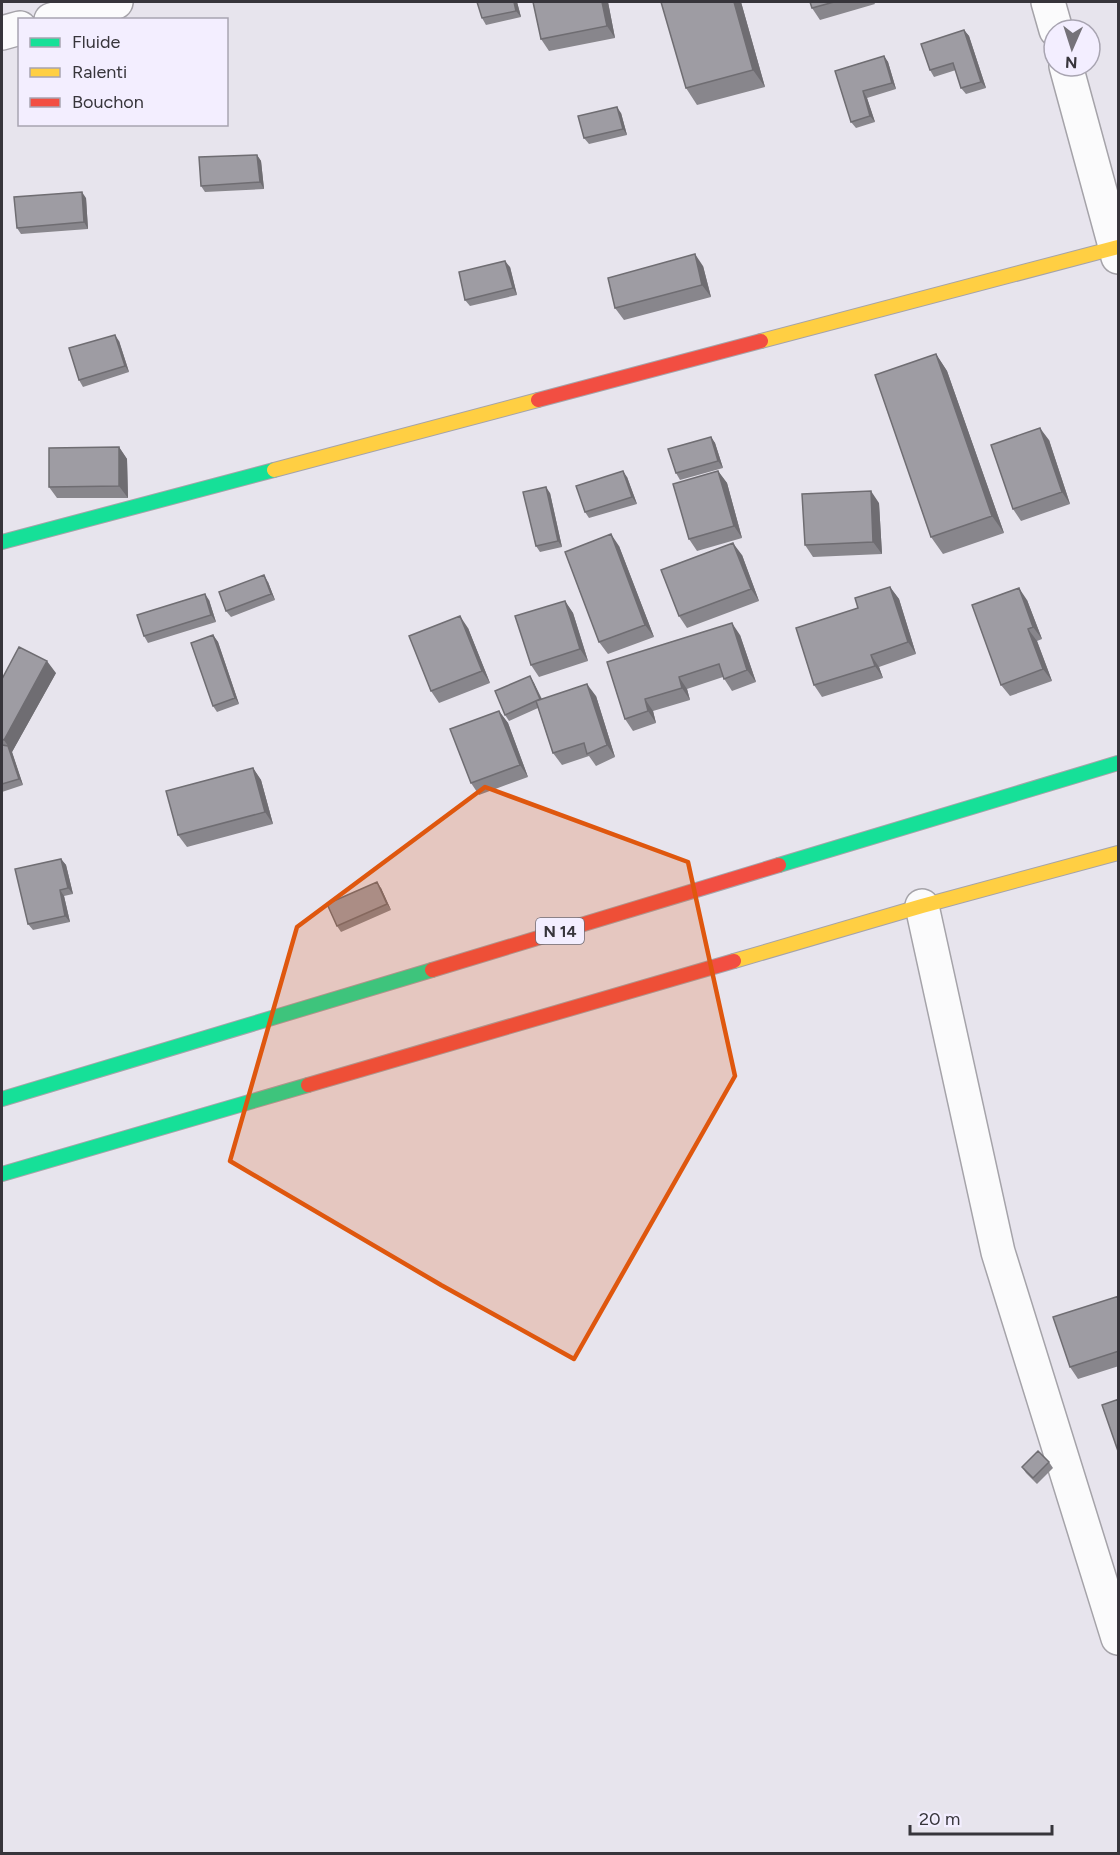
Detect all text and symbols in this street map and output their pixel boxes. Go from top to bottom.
legend [18,18,228,126]
north arrow [1042,18,1102,78]
text: Fluide [72,31,121,53]
text: N [1065,53,1078,72]
text: Ralenti [72,61,127,83]
text: Bouchon [72,91,144,113]
road number: N 14 [536,918,584,944]
scale bar [910,1798,1052,1836]
text: 20 m [919,1808,960,1830]

